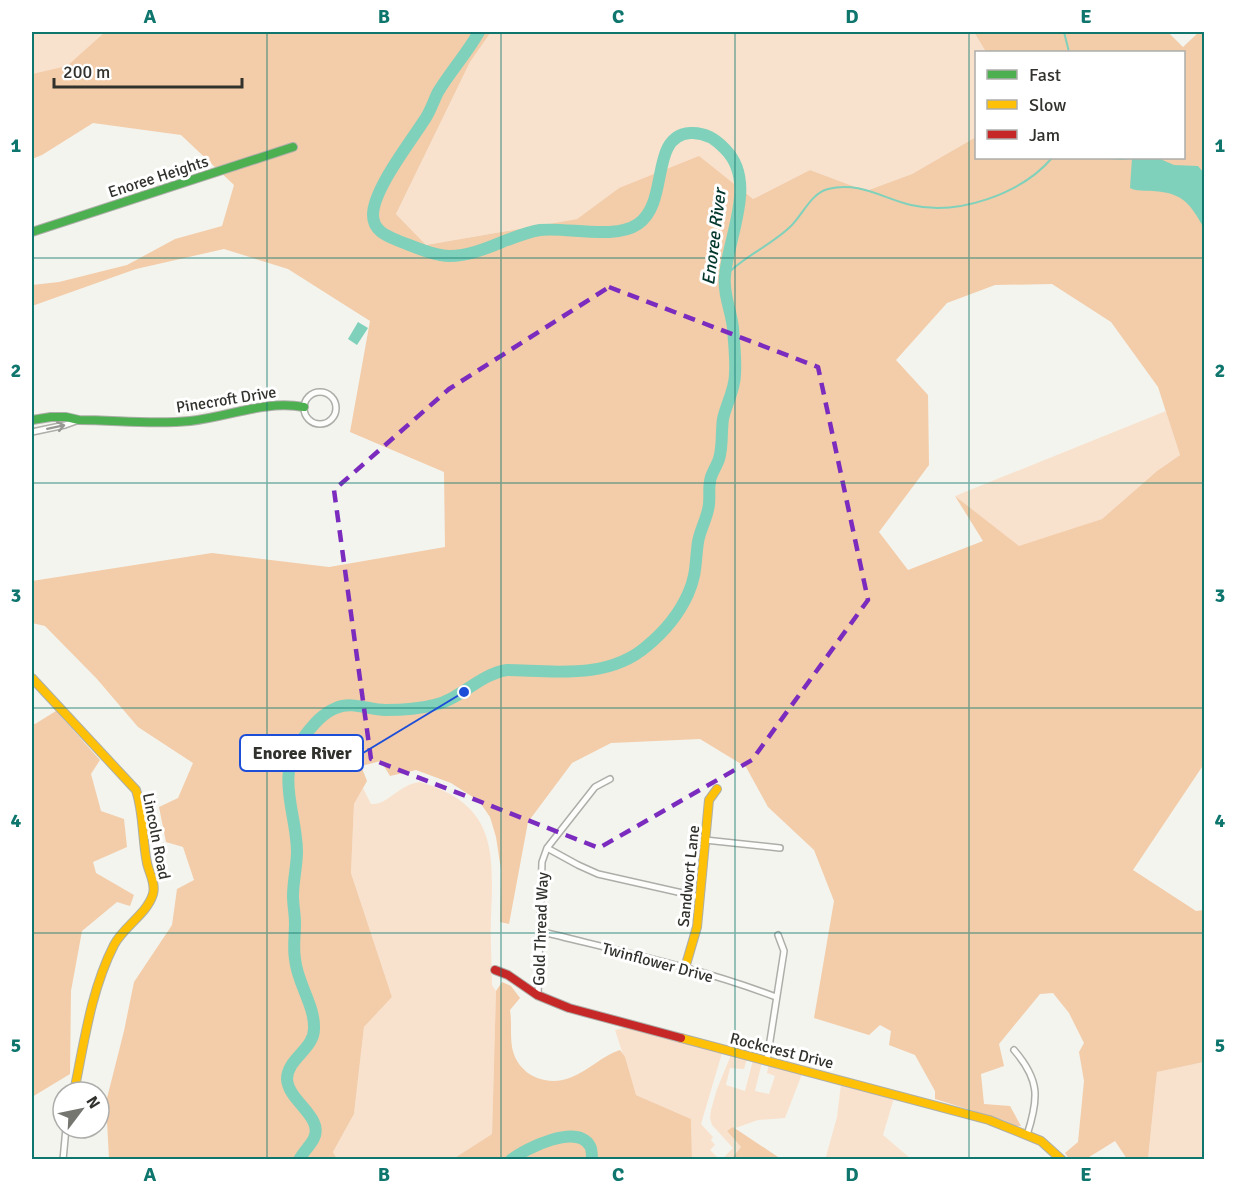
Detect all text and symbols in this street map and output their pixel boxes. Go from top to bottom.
text: A [144,4,157,29]
text: B [378,4,390,29]
text: C [612,4,624,29]
text: D [845,4,859,29]
text: E [1080,4,1092,29]
scale bar [54,51,242,89]
legend [975,51,1185,159]
text: 200 m [63,61,110,83]
text: Fast [1029,64,1061,86]
text: Slow [1029,94,1066,116]
text: Jam [1029,124,1060,146]
text: 1 [11,133,22,158]
text: 1 [1215,133,1226,158]
street label: Enoree Heights [106,151,211,203]
water label: Enoree River [697,185,731,286]
text: 2 [11,358,21,383]
text: 2 [1215,358,1225,383]
street label: Pinecroft Drive [175,382,278,418]
one-way arrow [45,421,65,432]
text: 3 [11,583,21,608]
text: 3 [1215,583,1225,608]
callout: Enoree River [240,735,363,771]
text: Enoree River [252,742,352,764]
street label: Lincoln Road [138,791,174,881]
text: 4 [11,808,22,833]
text: 4 [1215,808,1226,833]
street label: Sandwort Lane [674,824,704,928]
street label: Gold Thread Way [529,871,553,986]
street label: Twinflower Drive [600,939,715,987]
street label: Rockcrest Drive [728,1028,836,1073]
text: 5 [11,1033,21,1058]
text: 5 [1215,1033,1225,1058]
north arrow [51,1080,111,1140]
text: N [81,1093,104,1113]
text: A [144,1162,157,1187]
text: B [378,1162,390,1187]
text: C [612,1162,624,1187]
text: D [845,1162,859,1187]
text: E [1080,1162,1092,1187]

